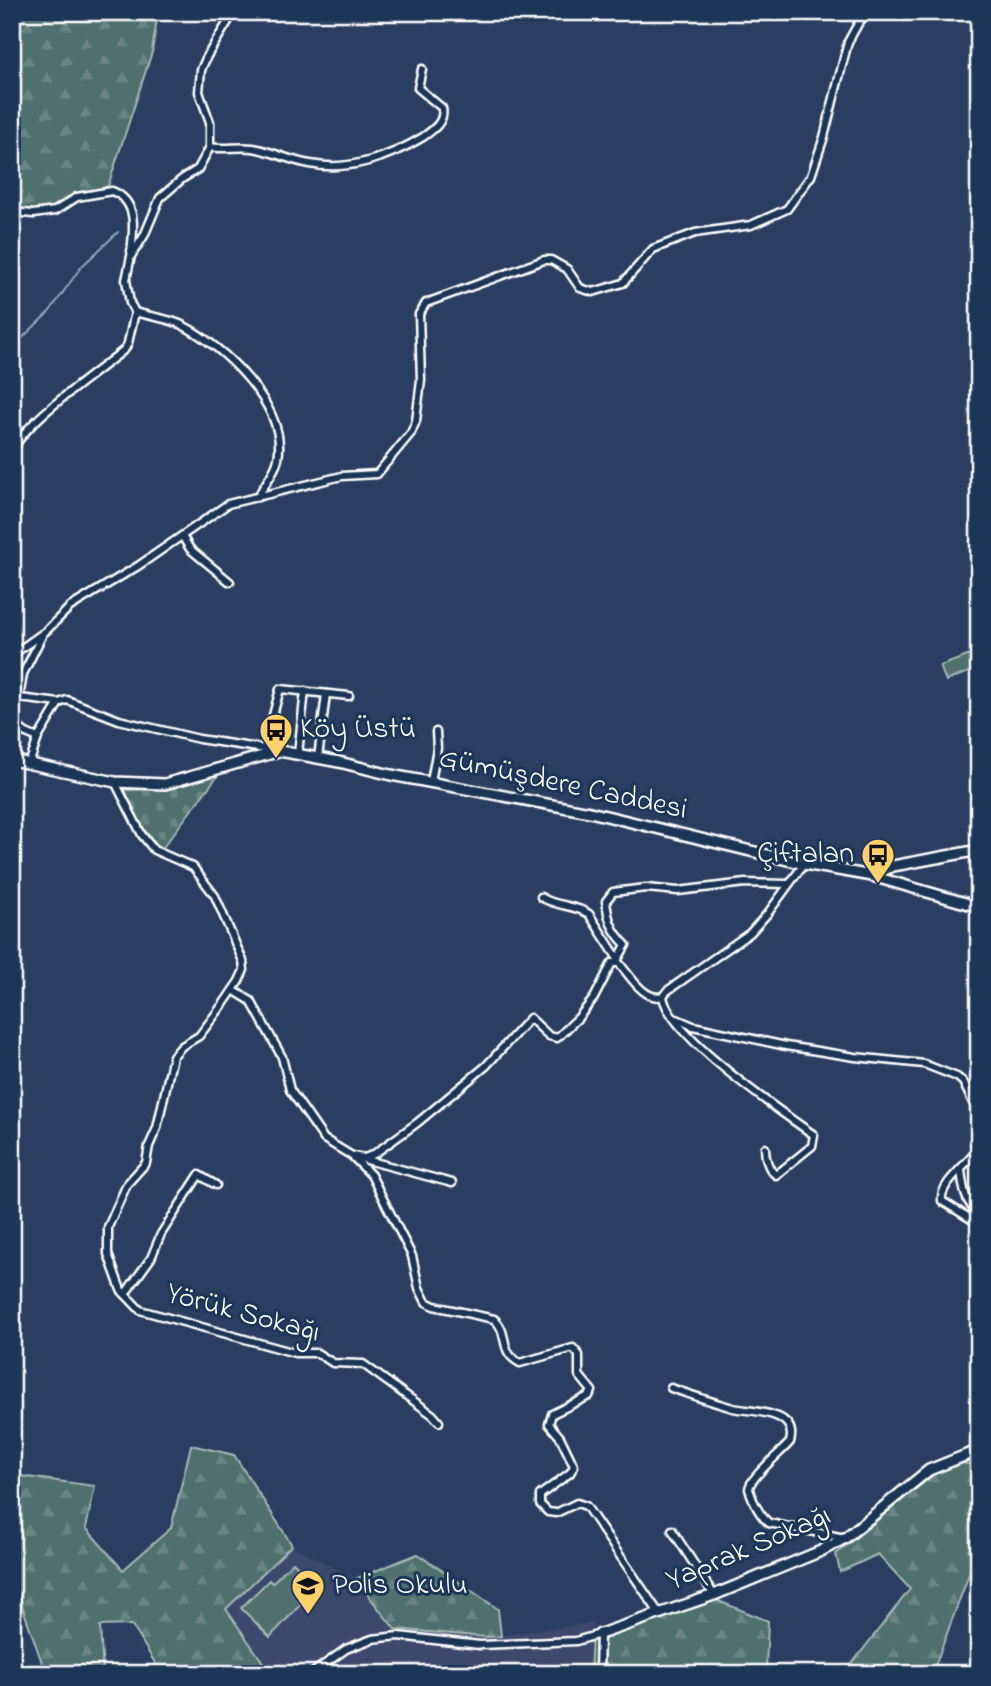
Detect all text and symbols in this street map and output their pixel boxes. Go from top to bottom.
place label: Köy Üstü [300,708,416,752]
bus stop icon: Köy Üstü [257,711,295,760]
street label: Gümüşdere Caddesi [435,737,691,833]
place label: Çiftalan [757,833,854,877]
bus stop icon: Çiftalan [859,836,897,885]
street label: Yörük Sokağı [161,1272,325,1356]
street label: Yaprak Sokağı [660,1495,838,1603]
place label: Polis Okulu [332,1564,468,1608]
school or university icon: Polis Okulu [289,1567,327,1616]

